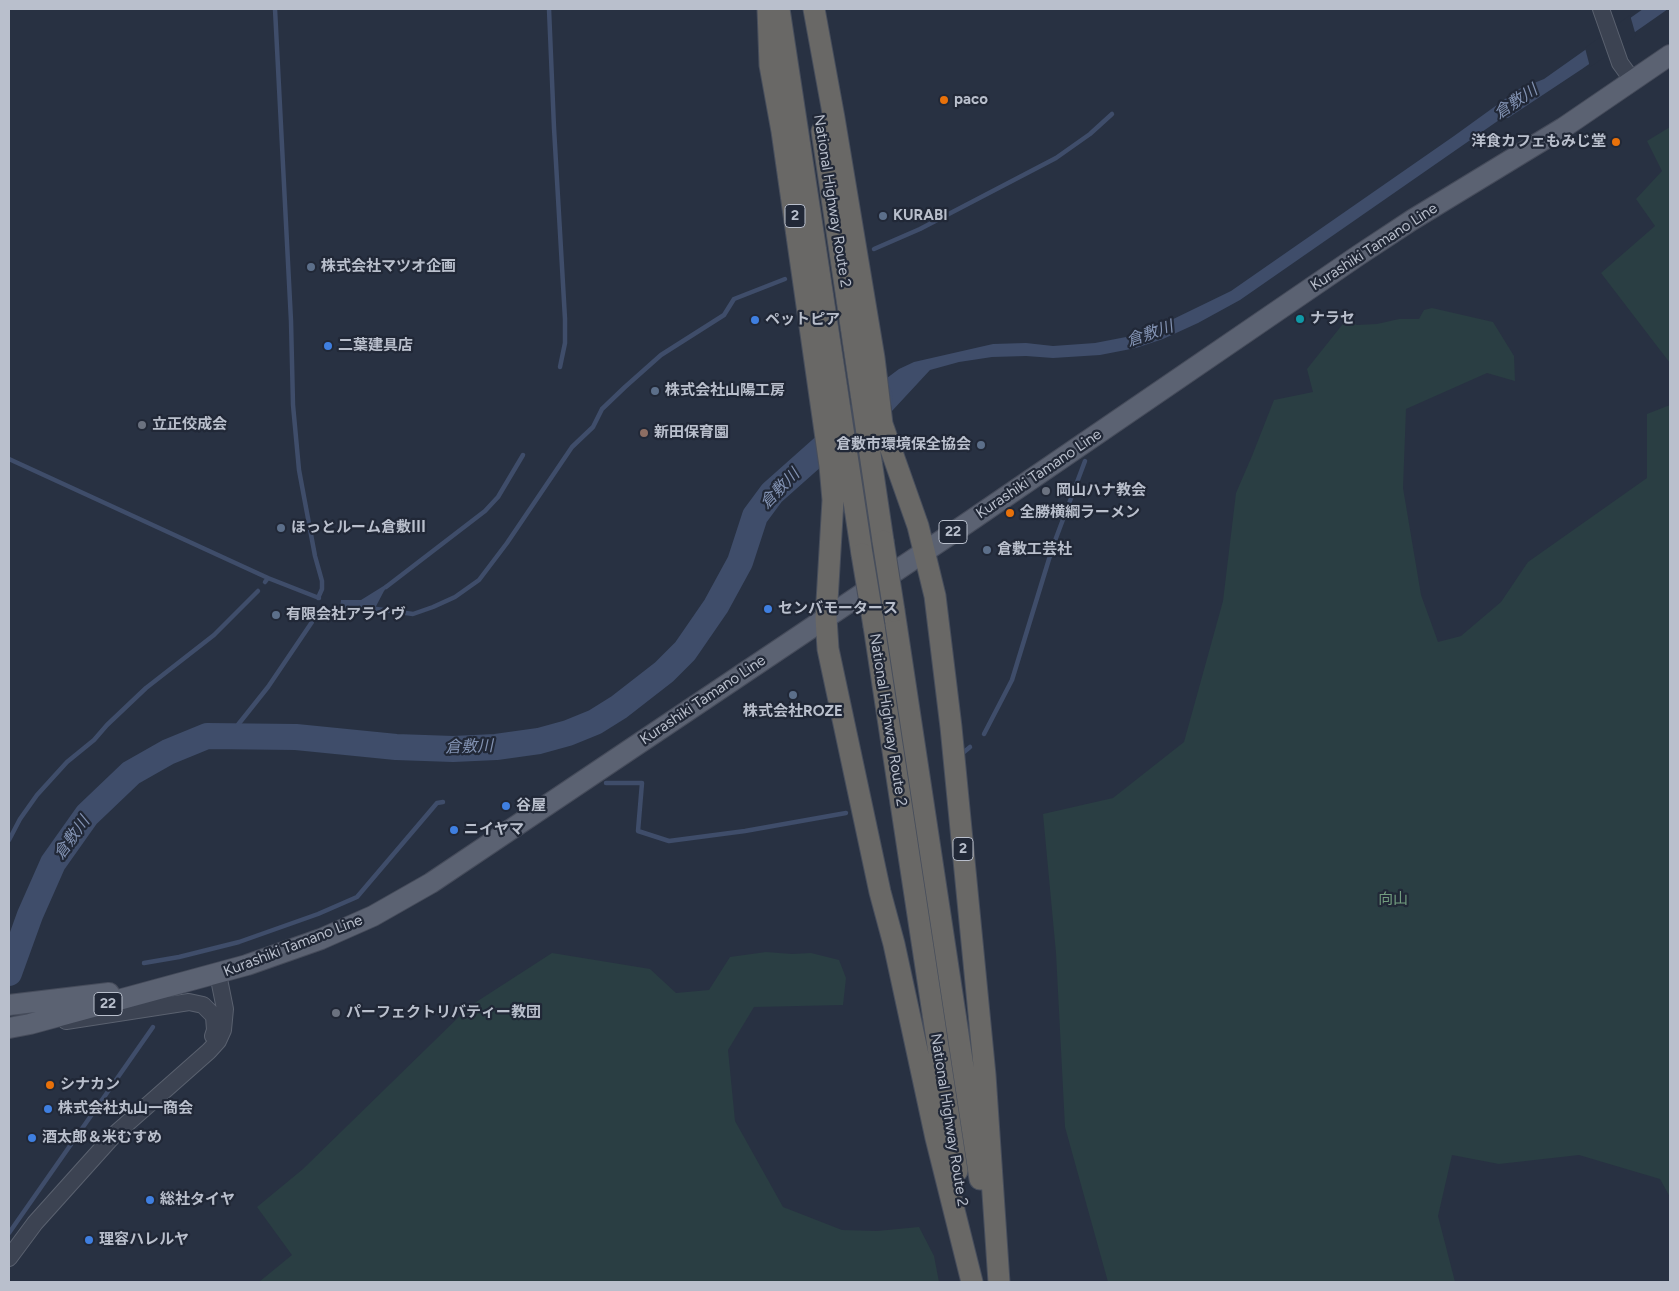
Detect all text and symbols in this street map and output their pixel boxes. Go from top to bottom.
water label: 倉敷川 [1491,81,1541,123]
place label: paco [954,91,988,109]
marker: paco [938,94,950,106]
street label: National Highway Route 2 [809,113,855,289]
place label: 洋食カフェもみじ堂 [1471,133,1606,151]
marker: 洋食カフェもみじ堂 [1610,136,1622,148]
street label: Kurashiki Tamano Line [1307,199,1441,295]
road number: 2 [785,205,805,228]
place label: KURABI [893,207,948,225]
marker: KURABI [877,210,889,222]
place label: 株式会社マツオ企画 [321,258,456,276]
marker: 株式会社マツオ企画 [305,261,317,273]
place label: ナラセ [1310,310,1355,328]
place label: ペットピア [765,311,840,329]
marker: ナラセ [1294,313,1306,325]
marker: ペットピア [749,314,761,326]
water label: 倉敷川 [1124,317,1176,351]
place label: 二葉建具店 [338,337,413,355]
marker: 二葉建具店 [322,340,334,352]
place label: 株式会社山陽工房 [665,382,785,400]
marker: 株式会社山陽工房 [649,385,661,397]
place label: 立正佼成会 [152,416,227,434]
marker: 立正佼成会 [136,419,148,431]
place label: 新田保育園 [654,424,729,442]
street label: Kurashiki Tamano Line [973,425,1105,523]
marker: 新田保育園 [638,427,650,439]
place label: 倉敷市環境保全協会 [836,436,971,454]
marker: 倉敷市環境保全協会 [975,439,987,451]
water label: 倉敷川 [756,465,804,513]
place label: 岡山ハナ教会 [1056,482,1146,500]
marker: 岡山ハナ教会 [1040,485,1052,497]
place label: 全勝横綱ラーメン [1020,504,1140,522]
marker: 全勝横綱ラーメン [1004,507,1016,519]
place label: ほっとルーム倉敷Ⅲ [291,519,426,537]
road number: 22 [939,520,967,544]
marker: ほっとルーム倉敷Ⅲ [275,522,287,534]
place label: 倉敷工芸社 [997,541,1072,559]
marker: 倉敷工芸社 [981,544,993,556]
place label: センバモータース [778,600,898,618]
marker: センバモータース [762,603,774,615]
place label: 有限会社アライヴ [286,606,406,624]
marker: 有限会社アライヴ [270,609,282,621]
street label: National Highway Route 2 [865,632,911,808]
street label: Kurashiki Tamano Line [637,651,769,749]
marker: 株式会社ROZE [787,689,799,701]
place label: 株式会社ROZE [743,703,843,721]
water label: 倉敷川 [445,737,493,757]
place label: 谷屋 [516,797,546,815]
marker: 谷屋 [500,800,512,812]
water label: 倉敷川 [50,813,94,863]
place label: ニイヤマ [464,821,524,839]
marker: ニイヤマ [448,824,460,836]
road number: 2 [953,838,973,861]
park label: 向山 [1378,891,1408,909]
street label: Kurashiki Tamano Line [221,911,365,981]
road number: 22 [94,992,122,1016]
place label: パーフェクトリバティー教団 [346,1004,541,1022]
marker: パーフェクトリバティー教団 [330,1007,342,1019]
street label: National Highway Route 2 [926,1032,972,1208]
place label: シナカン [60,1076,120,1094]
marker: シナカン [44,1079,56,1091]
place label: 株式会社丸山一商会 [58,1100,193,1118]
marker: 株式会社丸山一商会 [42,1103,54,1115]
place label: 酒太郎＆米むすめ [42,1129,162,1147]
marker: 酒太郎＆米むすめ [26,1132,38,1144]
place label: 総社タイヤ [160,1191,235,1209]
marker: 総社タイヤ [144,1194,156,1206]
place label: 理容ハレルヤ [99,1231,189,1249]
marker: 理容ハレルヤ [83,1234,95,1246]

